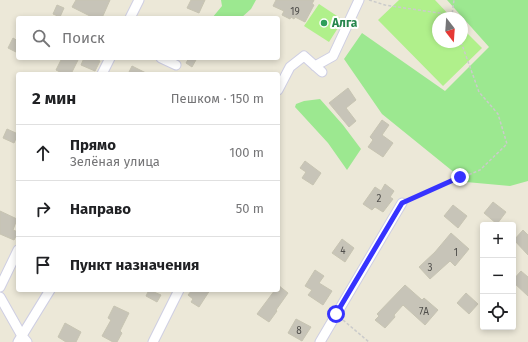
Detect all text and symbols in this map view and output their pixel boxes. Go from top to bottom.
house number: 19 [290,6,300,18]
north arrow [432,12,468,48]
search box [16,16,280,60]
place label: Алга [331,16,358,30]
marker: Алга [319,18,329,28]
icon: search [30,27,52,49]
text: Поиск [62,29,105,47]
text: 2 мин [32,88,76,109]
text: Пешком · 150 m [171,91,264,106]
text: Прямо [70,136,116,154]
icon: ahead [32,142,54,164]
text: 100 m [229,145,264,160]
text: Зелёная улица [70,154,160,169]
route end [451,168,469,186]
house number: 2 [377,193,382,205]
icon: right [32,198,54,220]
text: Направо [70,200,131,218]
text: 50 m [236,201,264,216]
map controls [480,222,516,330]
button: + [480,222,516,258]
house number: 4 [340,245,346,257]
house number: 1 [454,247,458,259]
icon: arrive [32,254,54,276]
text: Пункт назначения [70,256,199,274]
button: − [480,258,516,294]
house number: 3 [428,262,433,274]
button: locate [480,294,516,330]
route start [327,305,345,323]
house number: 7А [419,306,429,318]
house number: 8 [296,325,302,337]

